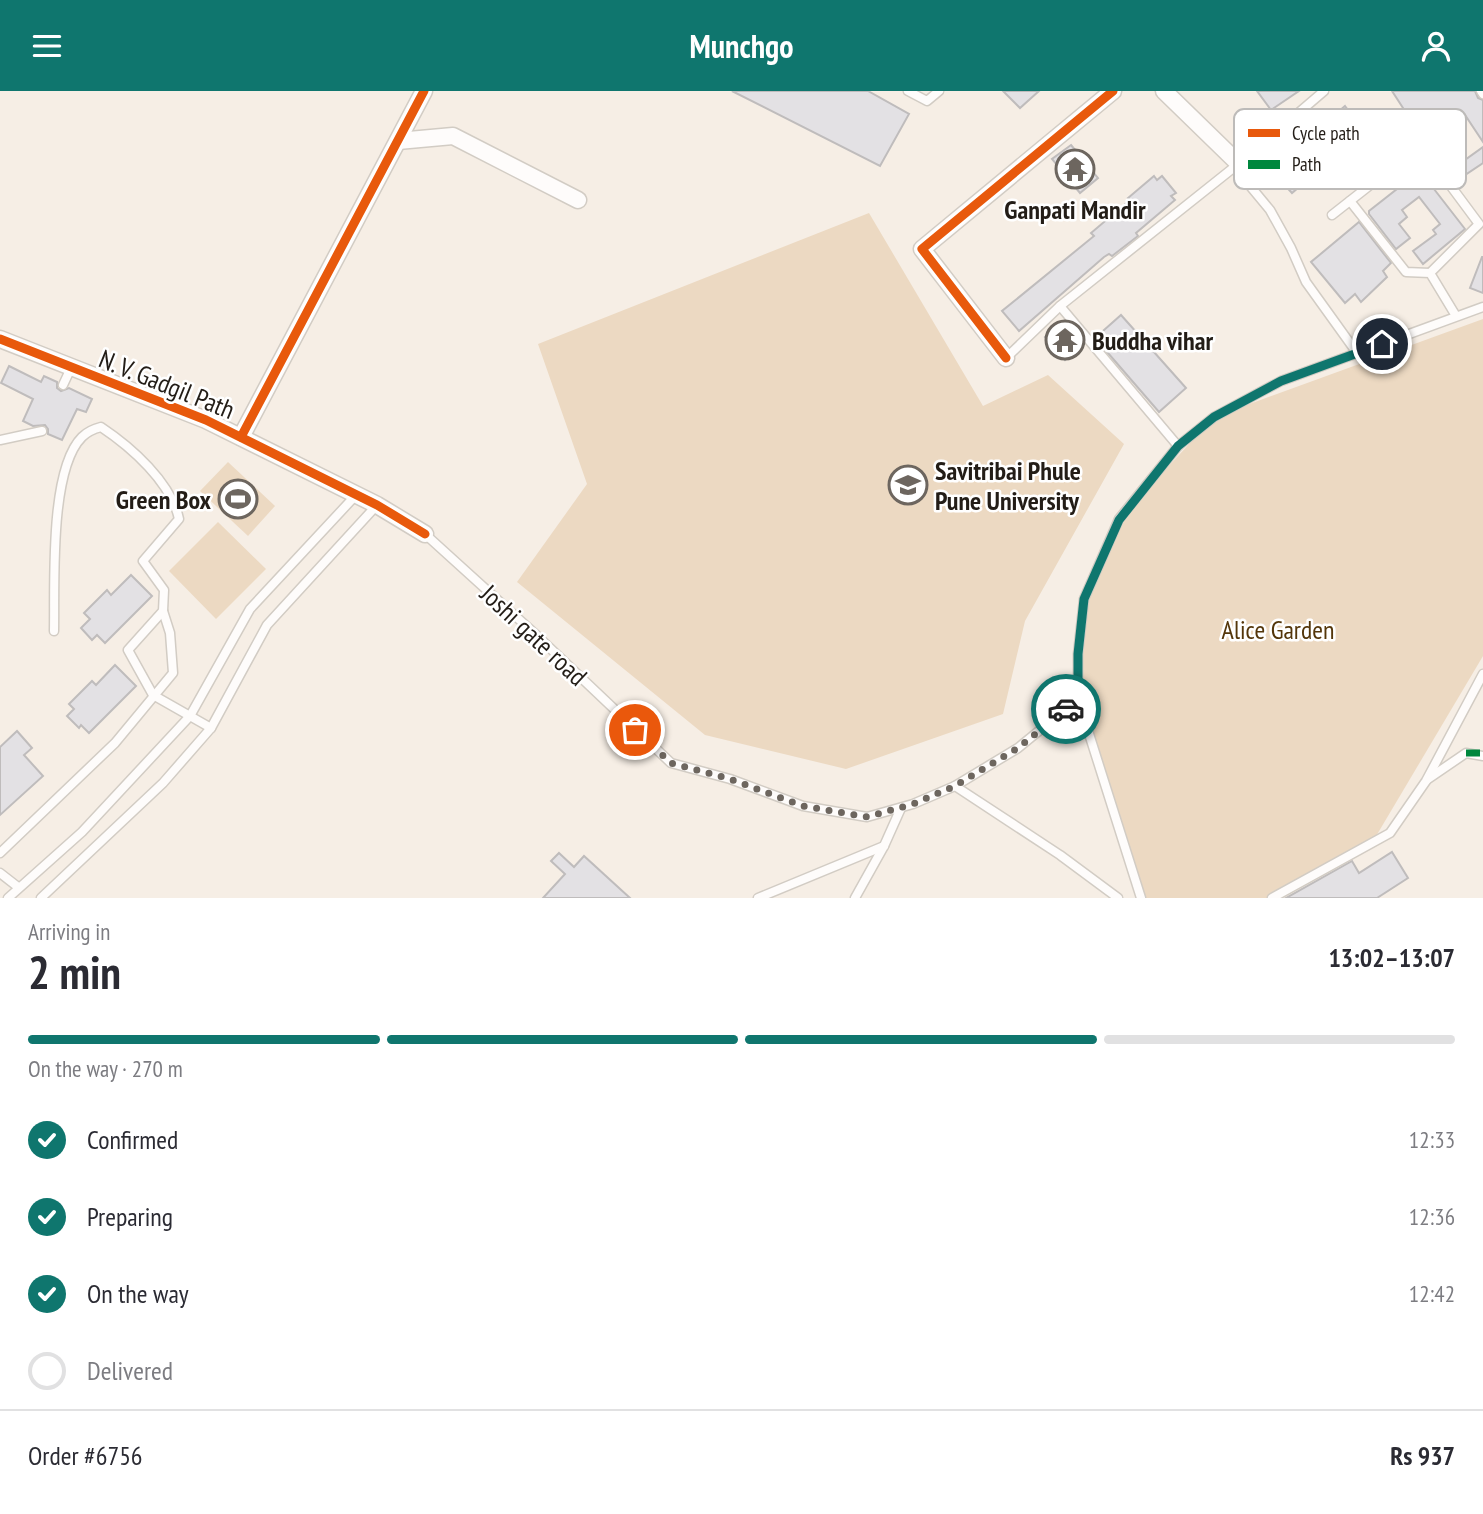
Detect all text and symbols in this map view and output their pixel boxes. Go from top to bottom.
text: Munchgo [690,25,793,67]
icon: menu [28,27,66,65]
icon: person [1417,27,1455,65]
legend [1234,109,1466,189]
text: Cycle path [1292,121,1360,145]
temple icon: Ganpati Mandir [1054,148,1096,190]
text: Path [1292,152,1321,176]
place label: Ganpati Mandir [1004,193,1146,226]
pin [1352,314,1412,374]
temple icon: Buddha vihar [1044,319,1086,361]
place label: Buddha vihar [1092,324,1213,357]
icon: home [1363,325,1401,363]
street label: N. V. Gadgil Path [94,342,240,426]
place label: Savitribai Phule Pune University [935,454,1081,517]
school or university icon: Savitribai Phule Pune University [887,464,929,506]
sports icon: Green Box [217,478,259,520]
place label: Green Box [116,483,212,516]
street label: Joshi gate road [473,577,594,693]
park label: Alice Garden [1222,613,1334,646]
courier [1031,674,1101,744]
icon: car [1047,690,1085,728]
pin [605,700,665,760]
icon: bag [616,711,654,749]
text: Arriving in [28,917,110,946]
text: 13:02–13:07 [1328,941,1455,974]
text: 2 min [28,942,121,1002]
text: On the way · 270 m [28,1054,183,1083]
icon: check [28,1121,66,1159]
text: Confirmed [87,1123,178,1156]
text: 12:33 [1409,1125,1455,1154]
icon: check [28,1198,66,1236]
text: Preparing [87,1200,173,1233]
text: 12:36 [1409,1202,1455,1231]
icon: check [28,1275,66,1313]
text: On the way [87,1277,189,1310]
text: 12:42 [1409,1279,1455,1308]
text: Delivered [87,1354,173,1387]
text: Order #6756 [28,1439,143,1472]
text: Rs 937 [1390,1439,1455,1472]

